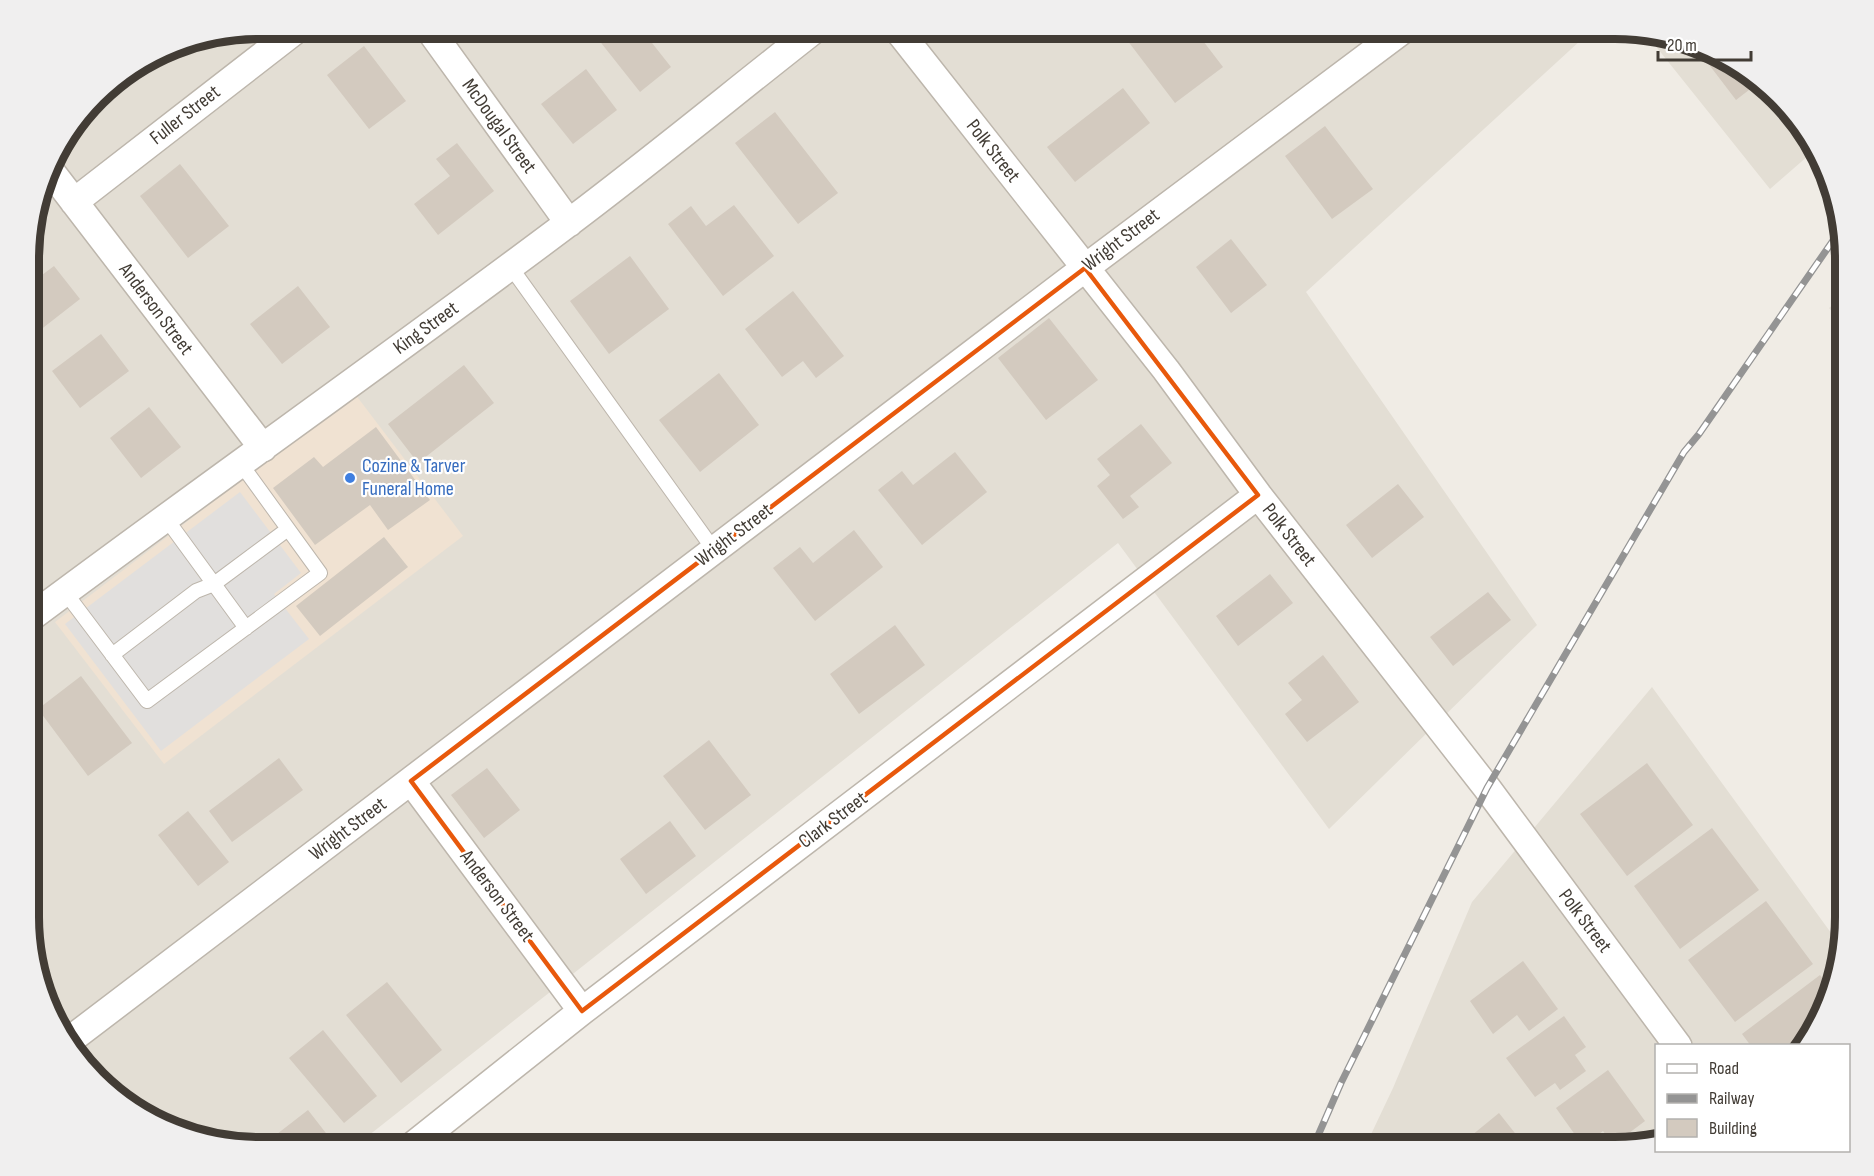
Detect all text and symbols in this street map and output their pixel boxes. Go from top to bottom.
scale bar [1658,24,1751,62]
text: 20 m [1667,35,1697,56]
street label: McDougal Street [457,74,541,178]
street label: Fuller Street [145,80,225,150]
street label: Polk Street [961,115,1025,187]
street label: Wright Street [1078,203,1164,277]
street label: Anderson Street [113,258,198,360]
street label: King Street [389,296,463,360]
place label: Cozine & Tarver Funeral Home [362,454,466,501]
marker: Cozine & Tarver Funeral Home [343,471,357,485]
street label: Wright Street [691,498,777,572]
street label: Polk Street [1257,499,1321,571]
street label: Clark Street [794,786,872,854]
street label: Wright Street [305,792,391,866]
street label: Anderson Street [454,845,539,947]
street label: Polk Street [1553,884,1617,958]
legend [1655,1044,1850,1152]
text: Road [1709,1058,1739,1079]
text: Railway [1709,1088,1754,1109]
text: Building [1709,1118,1757,1139]

